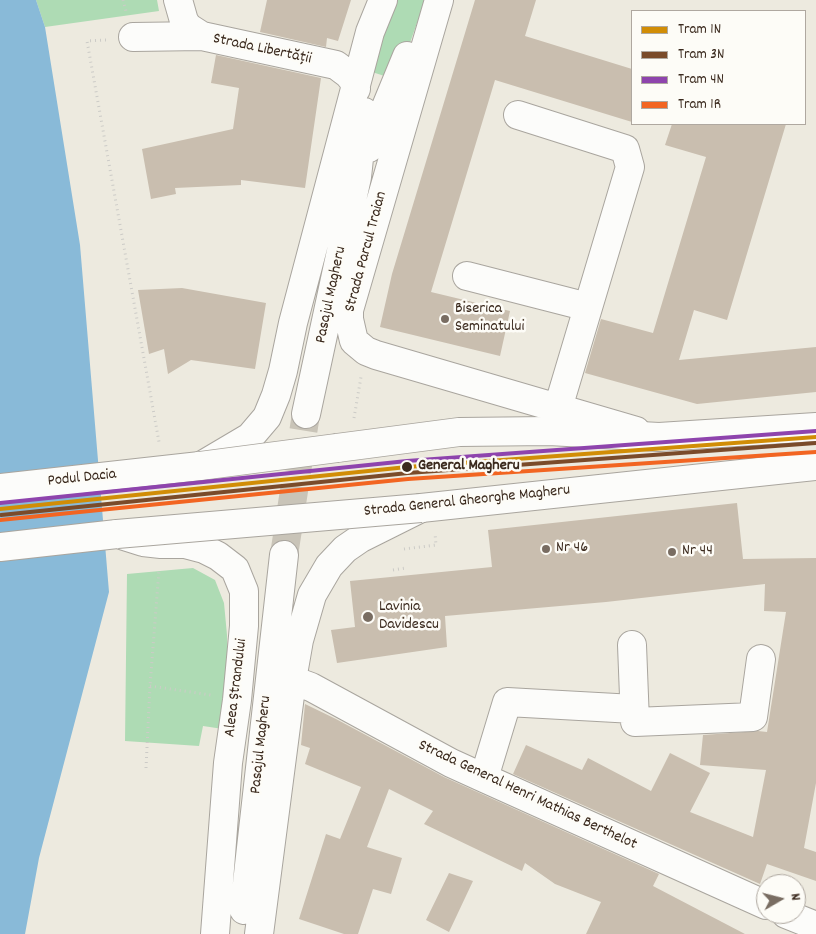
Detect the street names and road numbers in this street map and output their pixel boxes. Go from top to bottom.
street label: Strada Libertății [211,30,313,70]
street label: Strada Parcul Traian [342,190,392,314]
street label: Pasajul Magheru [312,245,352,345]
street label: Podul Dacia [47,466,117,492]
street label: Strada General Gheorghe Magheru [363,482,571,522]
street label: Aleea Ștrandului [221,638,253,738]
street label: Pasajul Magheru [247,695,277,795]
street label: Strada General Henri Mathias Berthelot [415,737,639,855]

